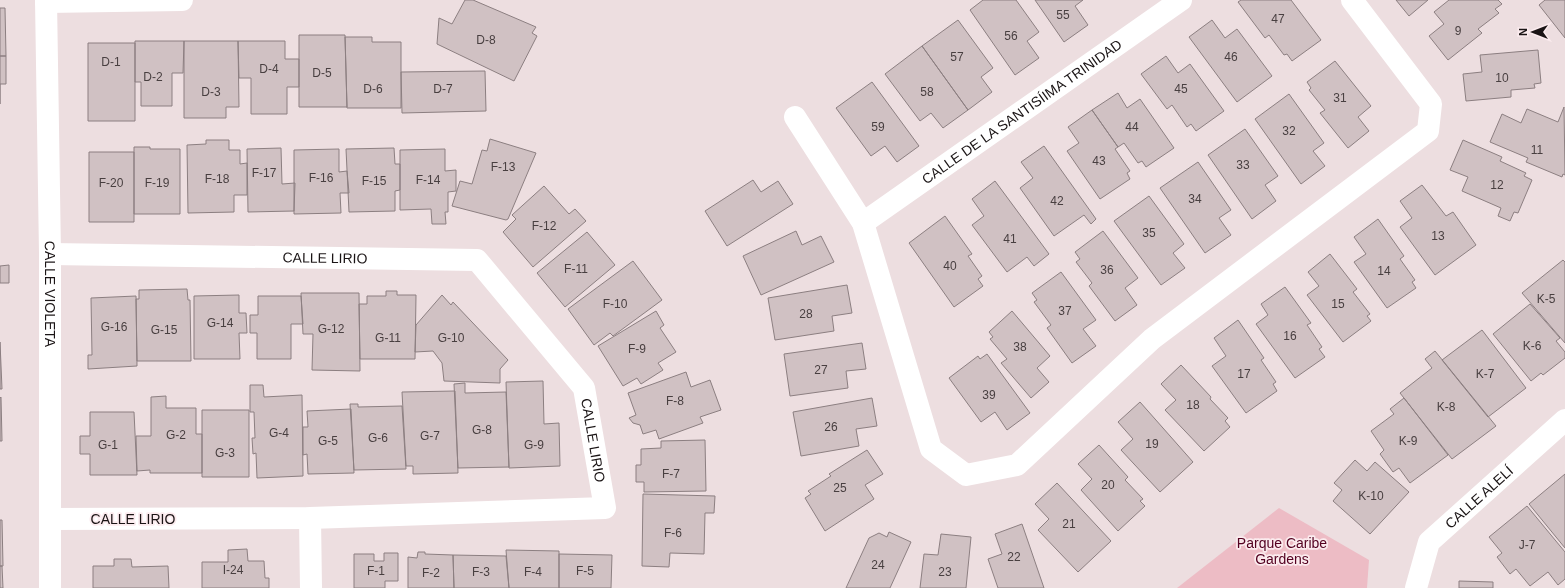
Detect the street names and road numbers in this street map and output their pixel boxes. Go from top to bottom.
street label: CALLE DE LA SANTISÍIMA TRINIDAD [919,36,1125,187]
street label: CALLE VIOLETA [42,241,58,348]
street label: CALLE LIRIO [282,249,368,266]
street label: CALLE LIRIO [578,397,608,484]
street label: CALLE ALELÍ [1442,462,1516,532]
street label: CALLE LIRIO [91,511,176,527]

